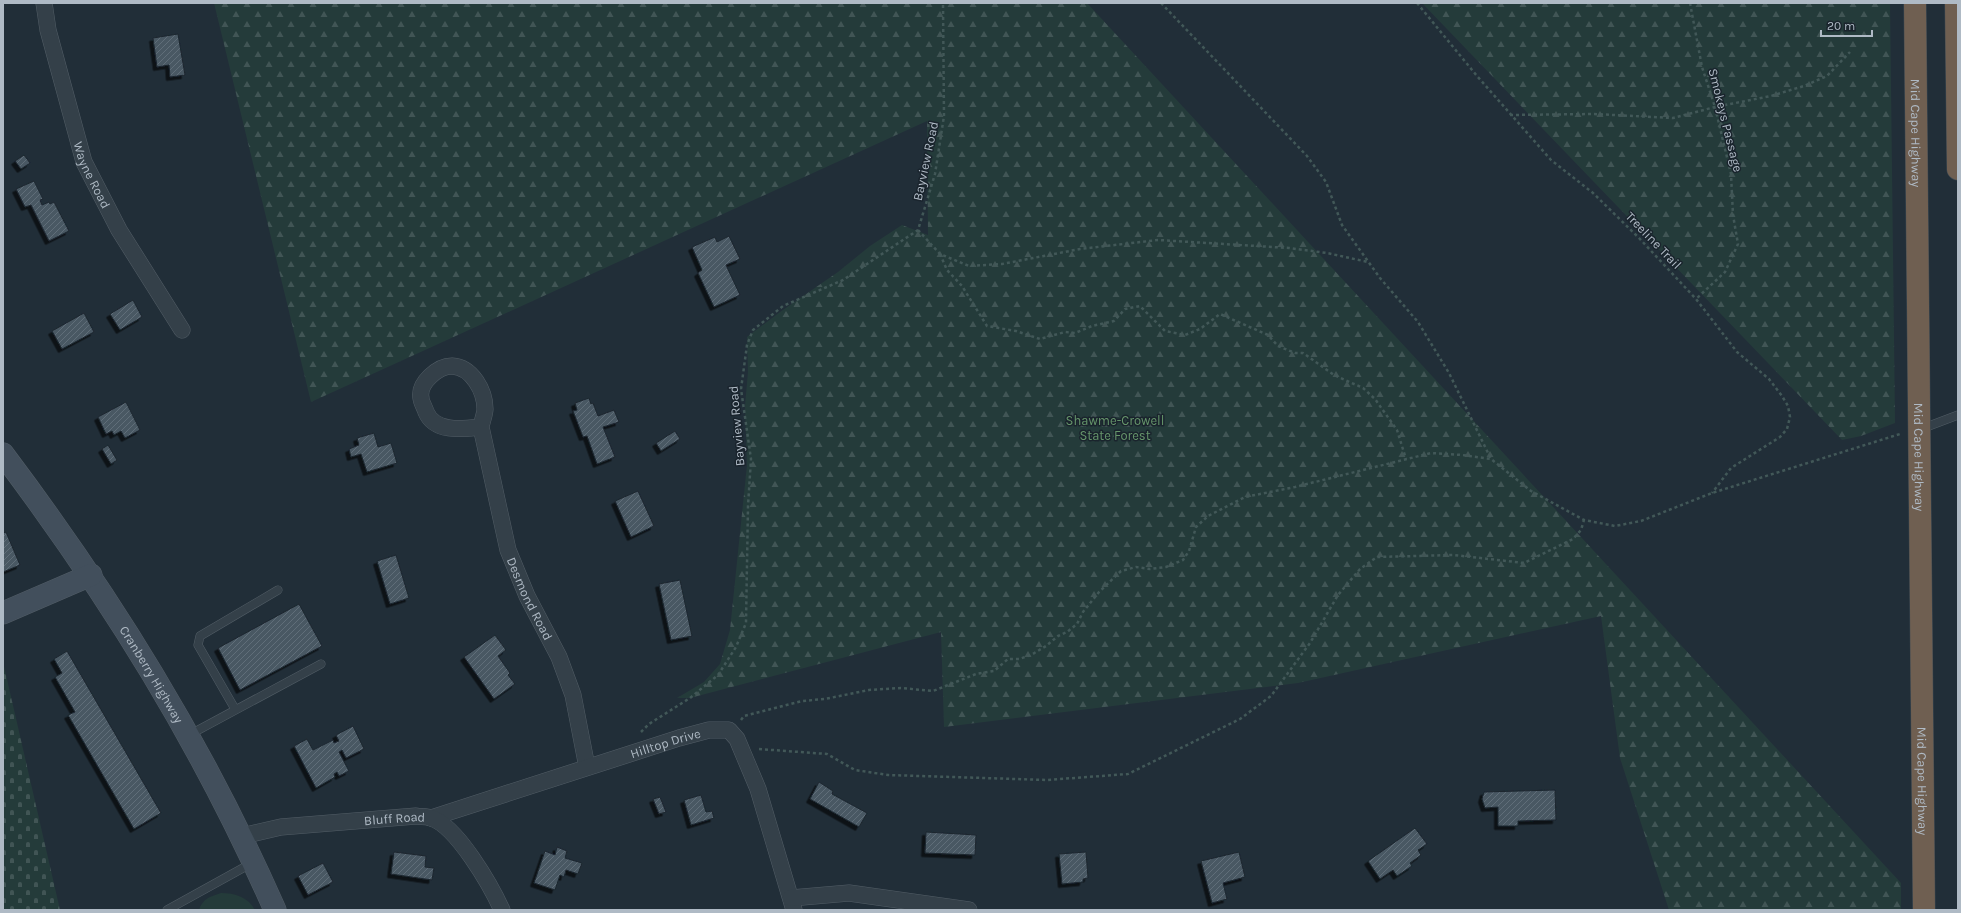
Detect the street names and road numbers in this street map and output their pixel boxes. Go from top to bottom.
street label: Smokeys Passage [1705,67,1746,174]
street label: Mid Cape Highway [1908,79,1924,187]
street label: Bayview Road [910,120,941,202]
street label: Wayne Road [71,140,114,211]
street label: Treeline Trail [1623,209,1685,272]
street label: Bayview Road [726,385,747,467]
street label: Mid Cape Highway [1911,403,1927,511]
street label: Desmond Road [504,555,556,643]
street label: Cranberry Highway [116,623,187,726]
street label: Hilltop Drive [628,726,703,761]
street label: Mid Cape Highway [1914,727,1930,835]
street label: Bluff Road [363,809,425,828]

